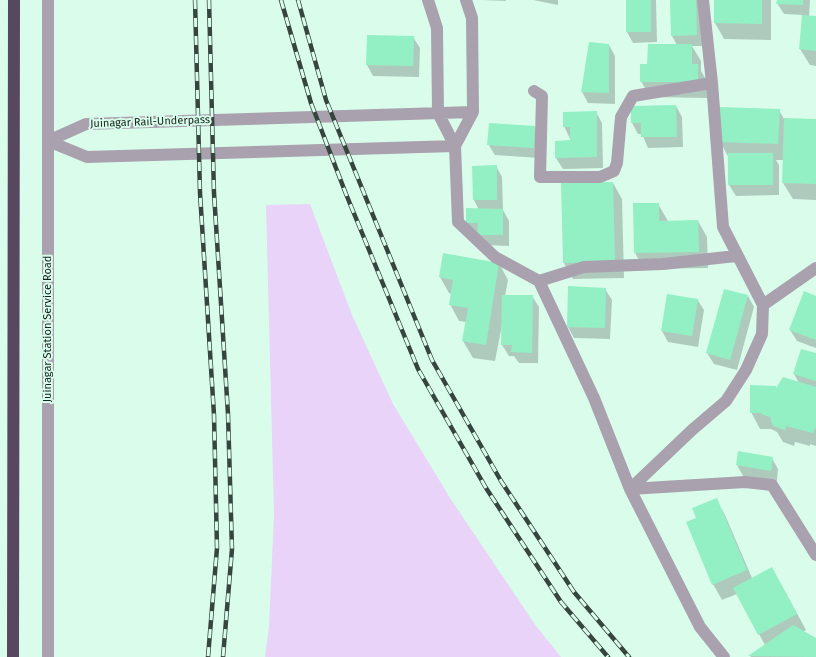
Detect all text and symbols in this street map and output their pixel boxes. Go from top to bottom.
street label: Juinagar Rail-Underpass [90,113,210,131]
street label: Juinagar Station Service Road [41,256,55,402]

